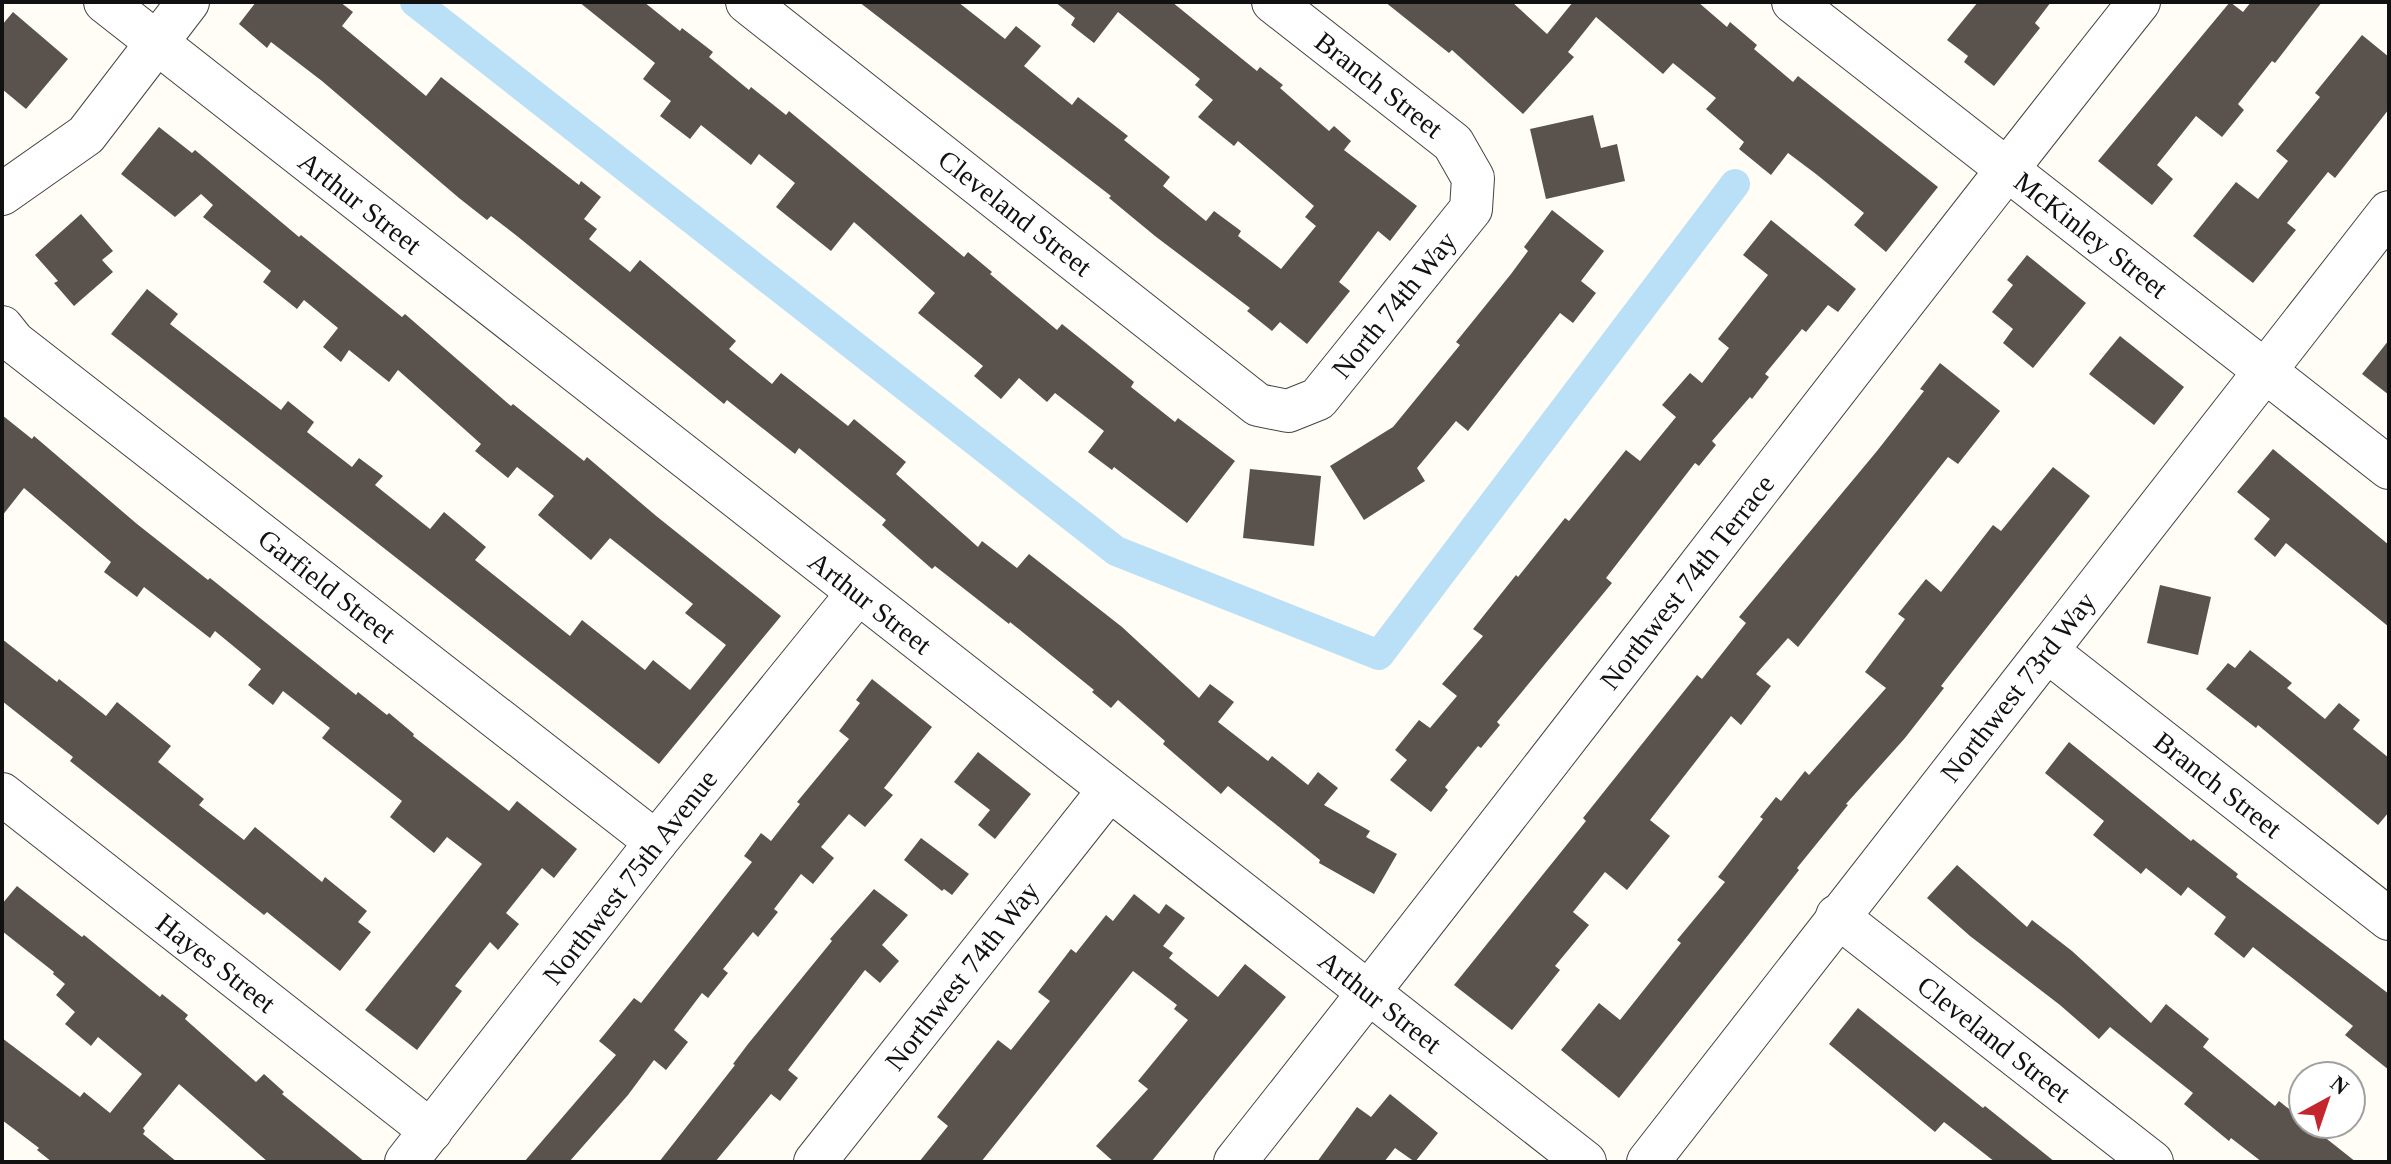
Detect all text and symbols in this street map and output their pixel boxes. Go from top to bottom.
street label: Branch Street [1309,26,1449,144]
street label: Cleveland Street [932,144,1098,283]
street label: Arthur Street [293,146,428,261]
street label: McKinley Street [2008,166,2174,305]
street label: North 74th Way [1326,226,1462,384]
street label: Northwest 74th Terrace [1594,469,1780,695]
street label: Garfield Street [252,523,402,649]
street label: Arthur Street [803,546,938,661]
street label: Northwest 73rd Way [1934,586,2102,788]
street label: Branch Street [2148,726,2288,844]
street label: Northwest 75th Avenue [537,763,723,991]
street label: Northwest 74th Way [879,876,1045,1076]
street label: Hayes Street [150,907,282,1019]
street label: Arthur Street [1313,945,1448,1060]
street label: Cleveland Street [1911,970,2077,1109]
north arrow [2287,1060,2367,1140]
text: N [2325,1070,2354,1100]

